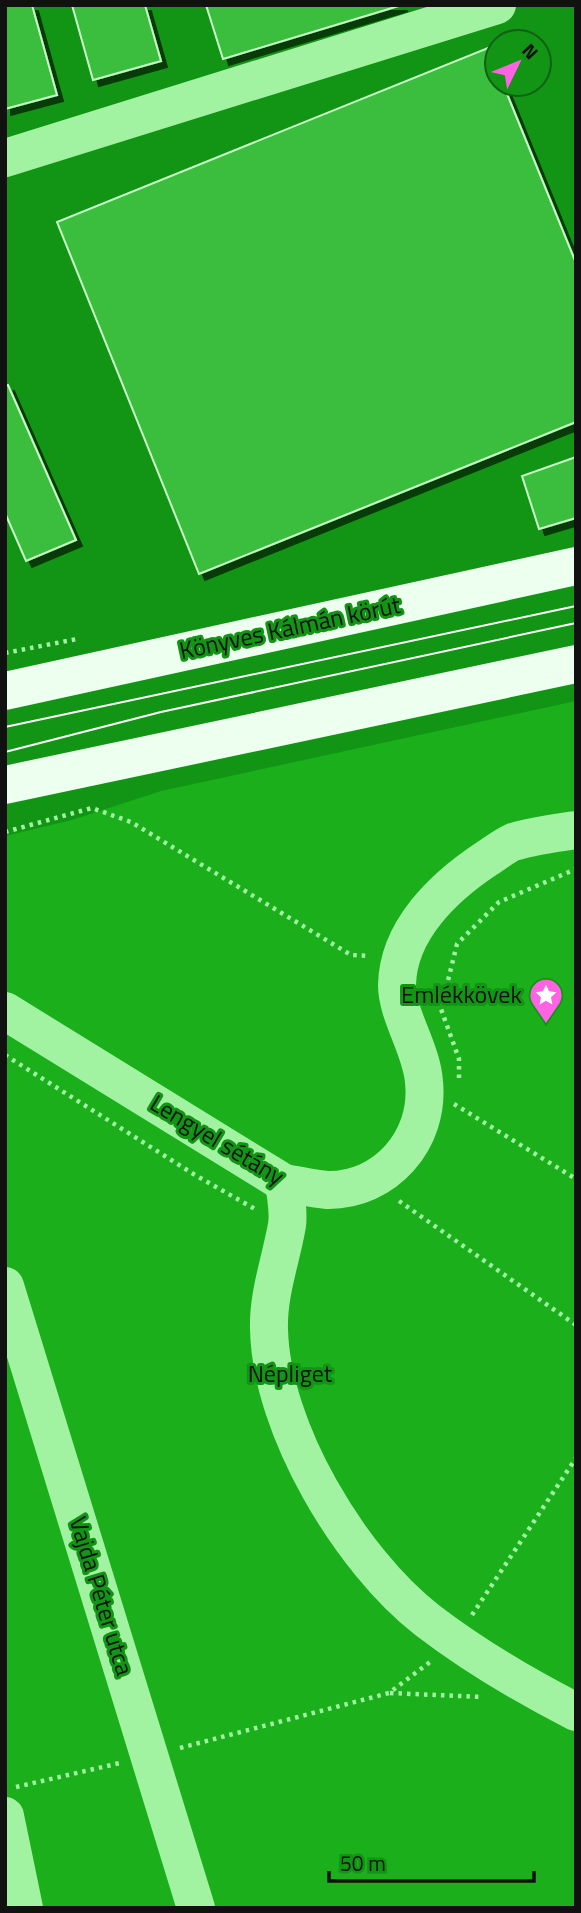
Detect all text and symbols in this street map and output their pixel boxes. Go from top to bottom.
north arrow [483,28,553,98]
text: N [516,36,546,66]
street label: Könyves Kálmán körút [176,586,404,668]
place label: Emlékkövek [401,976,522,1012]
place icon: Emlékkövek [527,976,565,1025]
street label: Lengyel sétány [144,1085,292,1194]
park label: Népliget [248,1355,333,1391]
street label: Vajda Péter utca [61,1512,143,1680]
scale bar [329,1840,534,1884]
text: 50 m [340,1847,386,1879]

